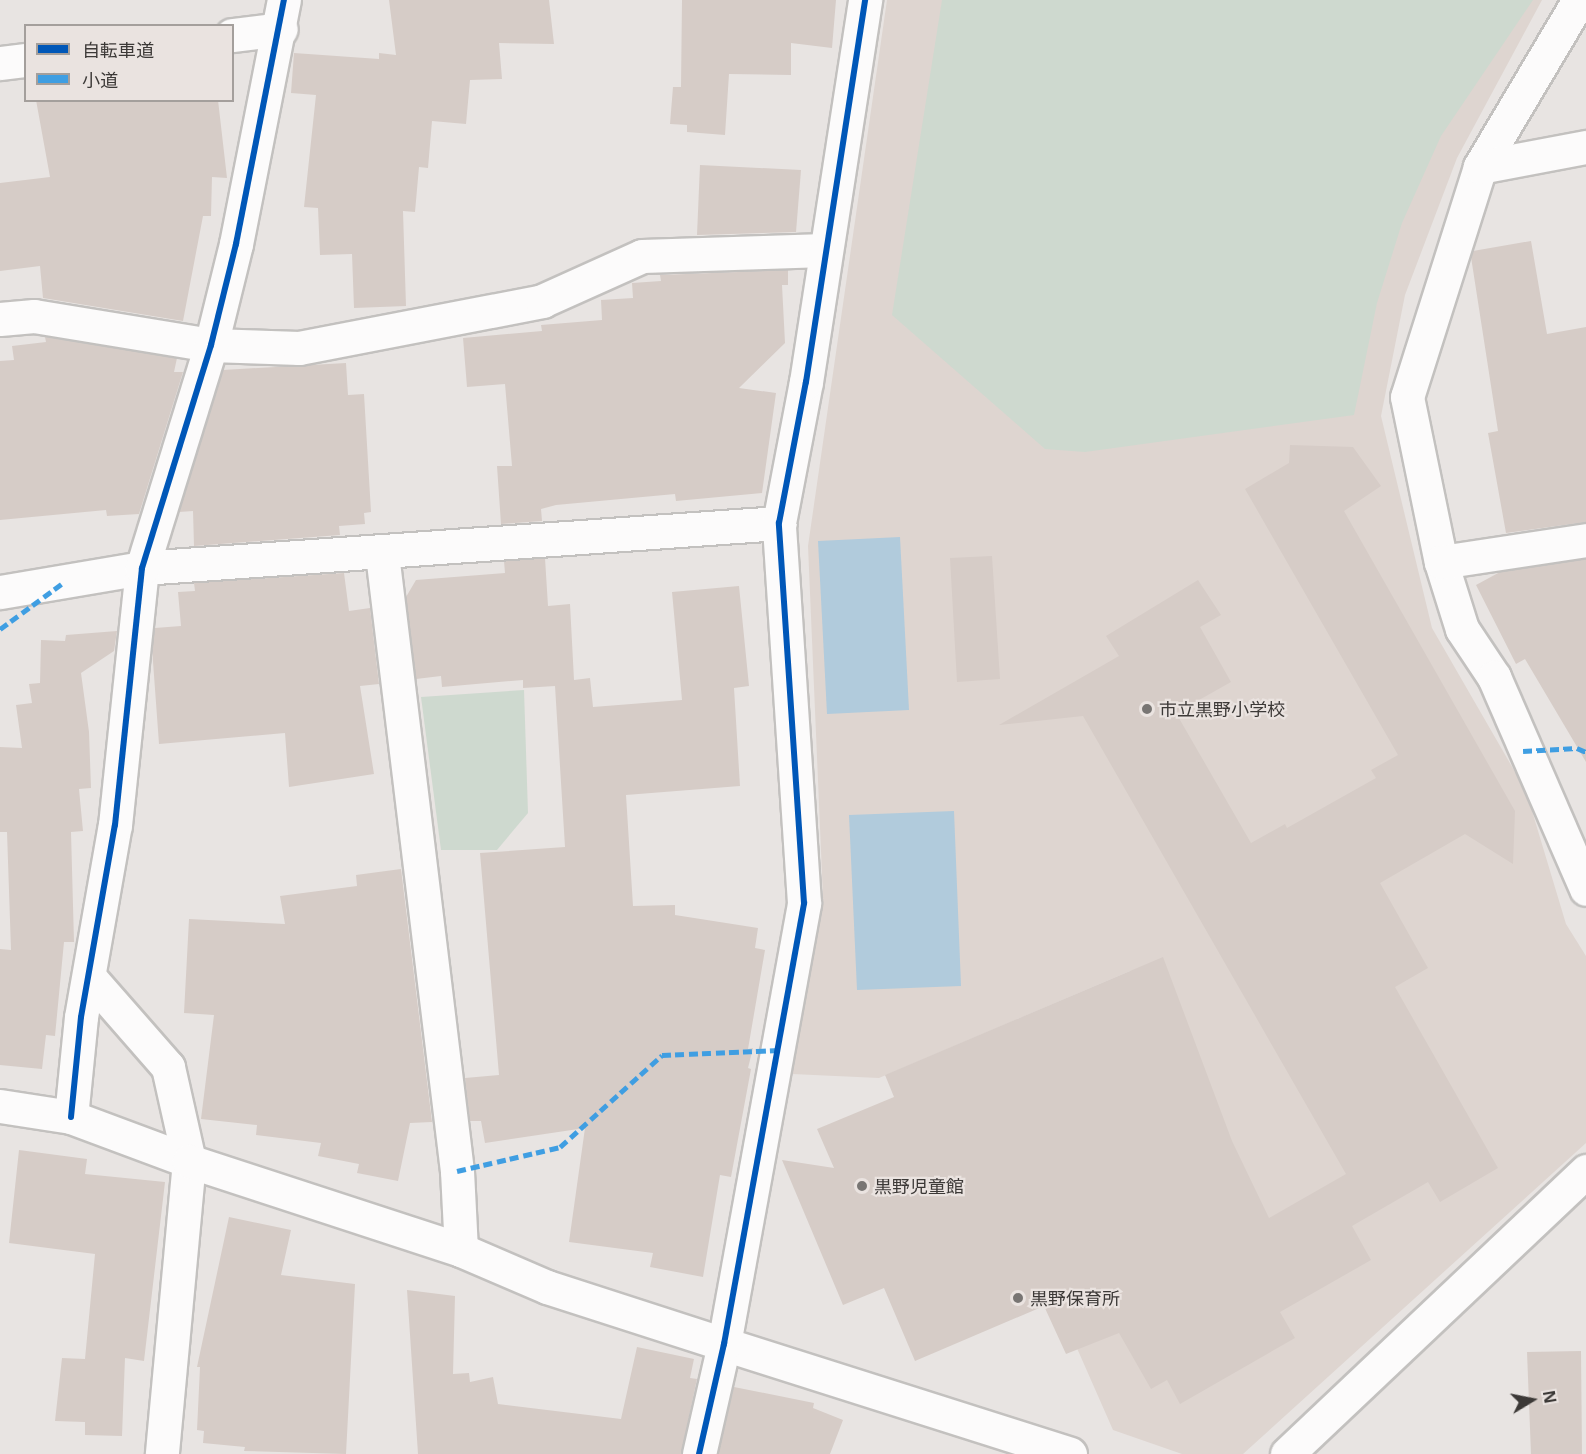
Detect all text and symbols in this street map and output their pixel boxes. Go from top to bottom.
legend [24,24,234,102]
text: 自転車道 [82,38,154,62]
text: 小道 [82,68,118,92]
place label: 市立黒野小学校 [1159,698,1285,720]
marker: 市立黒野小学校 [1140,702,1154,716]
place label: 黒野児童館 [874,1175,964,1197]
marker: 黒野児童館 [855,1179,869,1193]
place label: 黒野保育所 [1030,1287,1120,1309]
marker: 黒野保育所 [1011,1291,1025,1305]
north arrow [1502,1370,1562,1430]
text: N [1538,1389,1562,1405]

